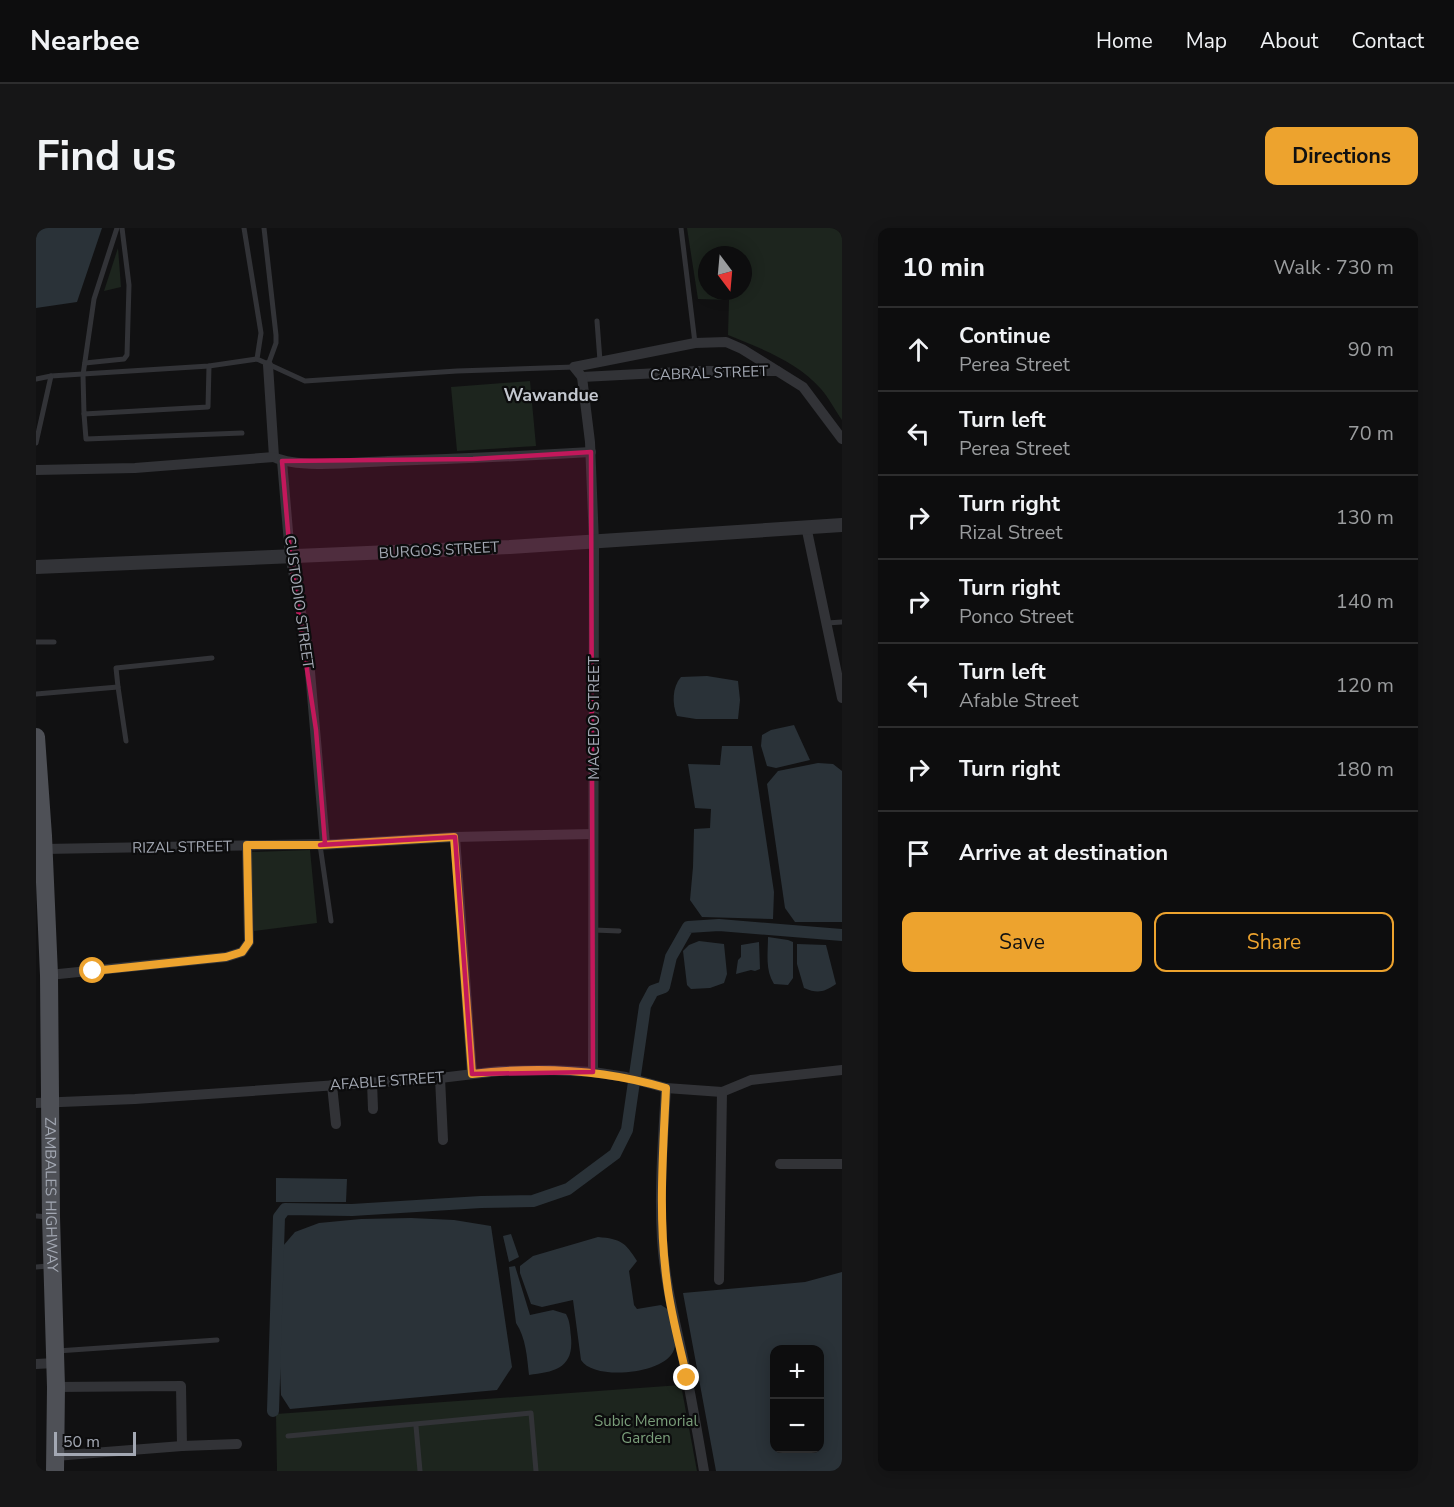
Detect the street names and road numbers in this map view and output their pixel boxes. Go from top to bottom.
street label: CABRAL STREET [650,361,768,385]
street label: CUSTODIO STREET [280,534,318,670]
street label: BURGOS STREET [378,537,500,563]
street label: MACEDO STREET [584,656,604,780]
street label: RIZAL STREET [132,836,232,858]
street label: AFABLE STREET [329,1067,445,1095]
street label: ZAMBALES HIGHWAY [40,1117,63,1274]

